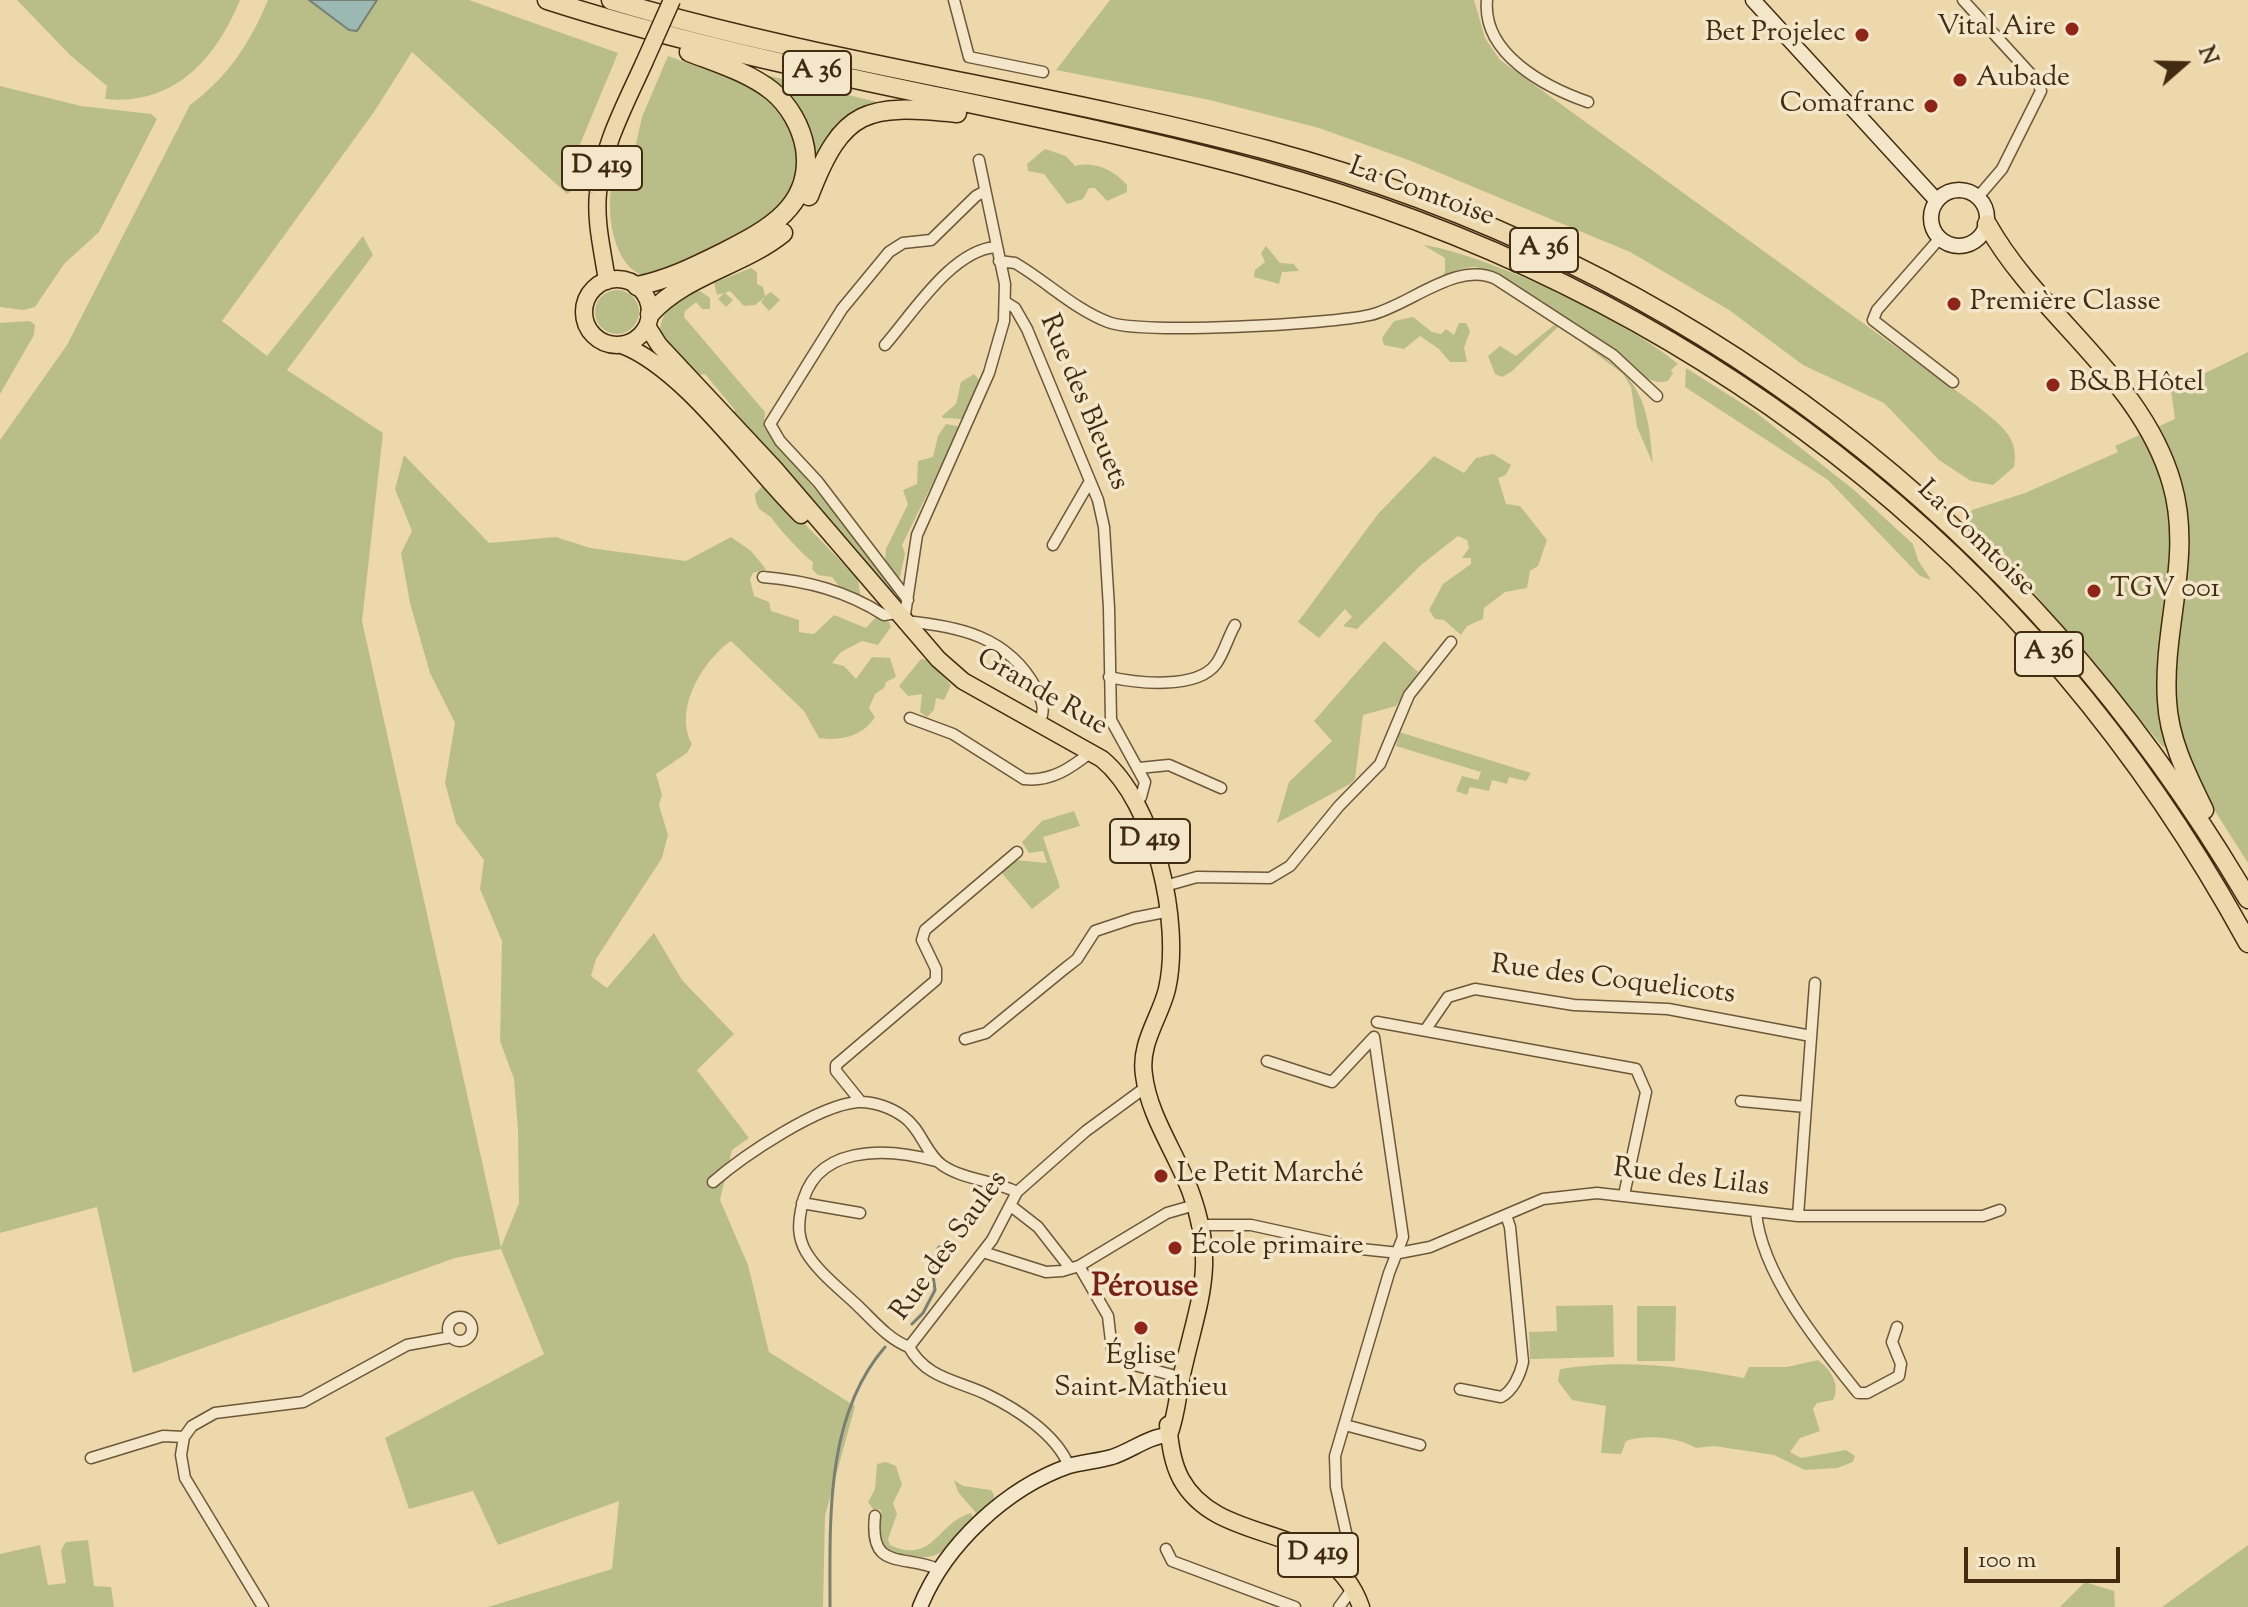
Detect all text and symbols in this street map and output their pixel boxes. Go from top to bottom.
place label: Vital Aire [1937,12,2056,46]
place label: Bet Projelec [1705,18,1846,52]
marker: Vital Aire [2063,20,2081,38]
north arrow [2144,24,2224,104]
marker: Bet Projelec [1853,26,1871,44]
text: N [2189,42,2225,70]
road number: A 36 [783,51,851,95]
place label: Aubade [1976,63,2070,97]
marker: Aubade [1951,71,1969,89]
place label: Comafranc [1780,89,1915,123]
marker: Comafranc [1922,97,1940,115]
road number: D 419 [562,146,642,190]
street label: La Comtoise [1344,152,1498,236]
road number: A 36 [1510,228,1578,272]
place label: Première Classe [1970,287,2161,321]
marker: Première Classe [1945,295,1963,313]
street label: Rue des Bleuets [1030,310,1134,496]
place label: B&B Hôtel [2069,368,2204,402]
marker: B&B Hôtel [2044,376,2062,394]
street label: La Comtoise [1908,475,2042,605]
place label: TGV 001 [2110,574,2220,608]
marker: TGV 001 [2085,582,2103,600]
road number: A 36 [2015,632,2083,676]
street label: Grande Rue [970,643,1112,745]
road number: D 419 [1110,819,1190,863]
street label: Rue des Coquelicots [1489,950,1737,1014]
street label: Rue des Lilas [1611,1154,1771,1206]
place label: Le Petit Marché [1177,1159,1364,1193]
street label: Rue des Saules [885,1166,1017,1328]
marker: Le Petit Marché [1152,1167,1170,1185]
place label: École primaire [1191,1231,1364,1265]
marker: École primaire [1166,1239,1184,1257]
district label: Pérouse [1091,1271,1199,1309]
marker: Église Saint-Mathieu [1132,1319,1150,1337]
place label: Église Saint-Mathieu [1054,1341,1228,1407]
scale bar [1968,1531,2124,1581]
road number: D 419 [1278,1533,1358,1577]
text: 100 m [1978,1544,2036,1578]

